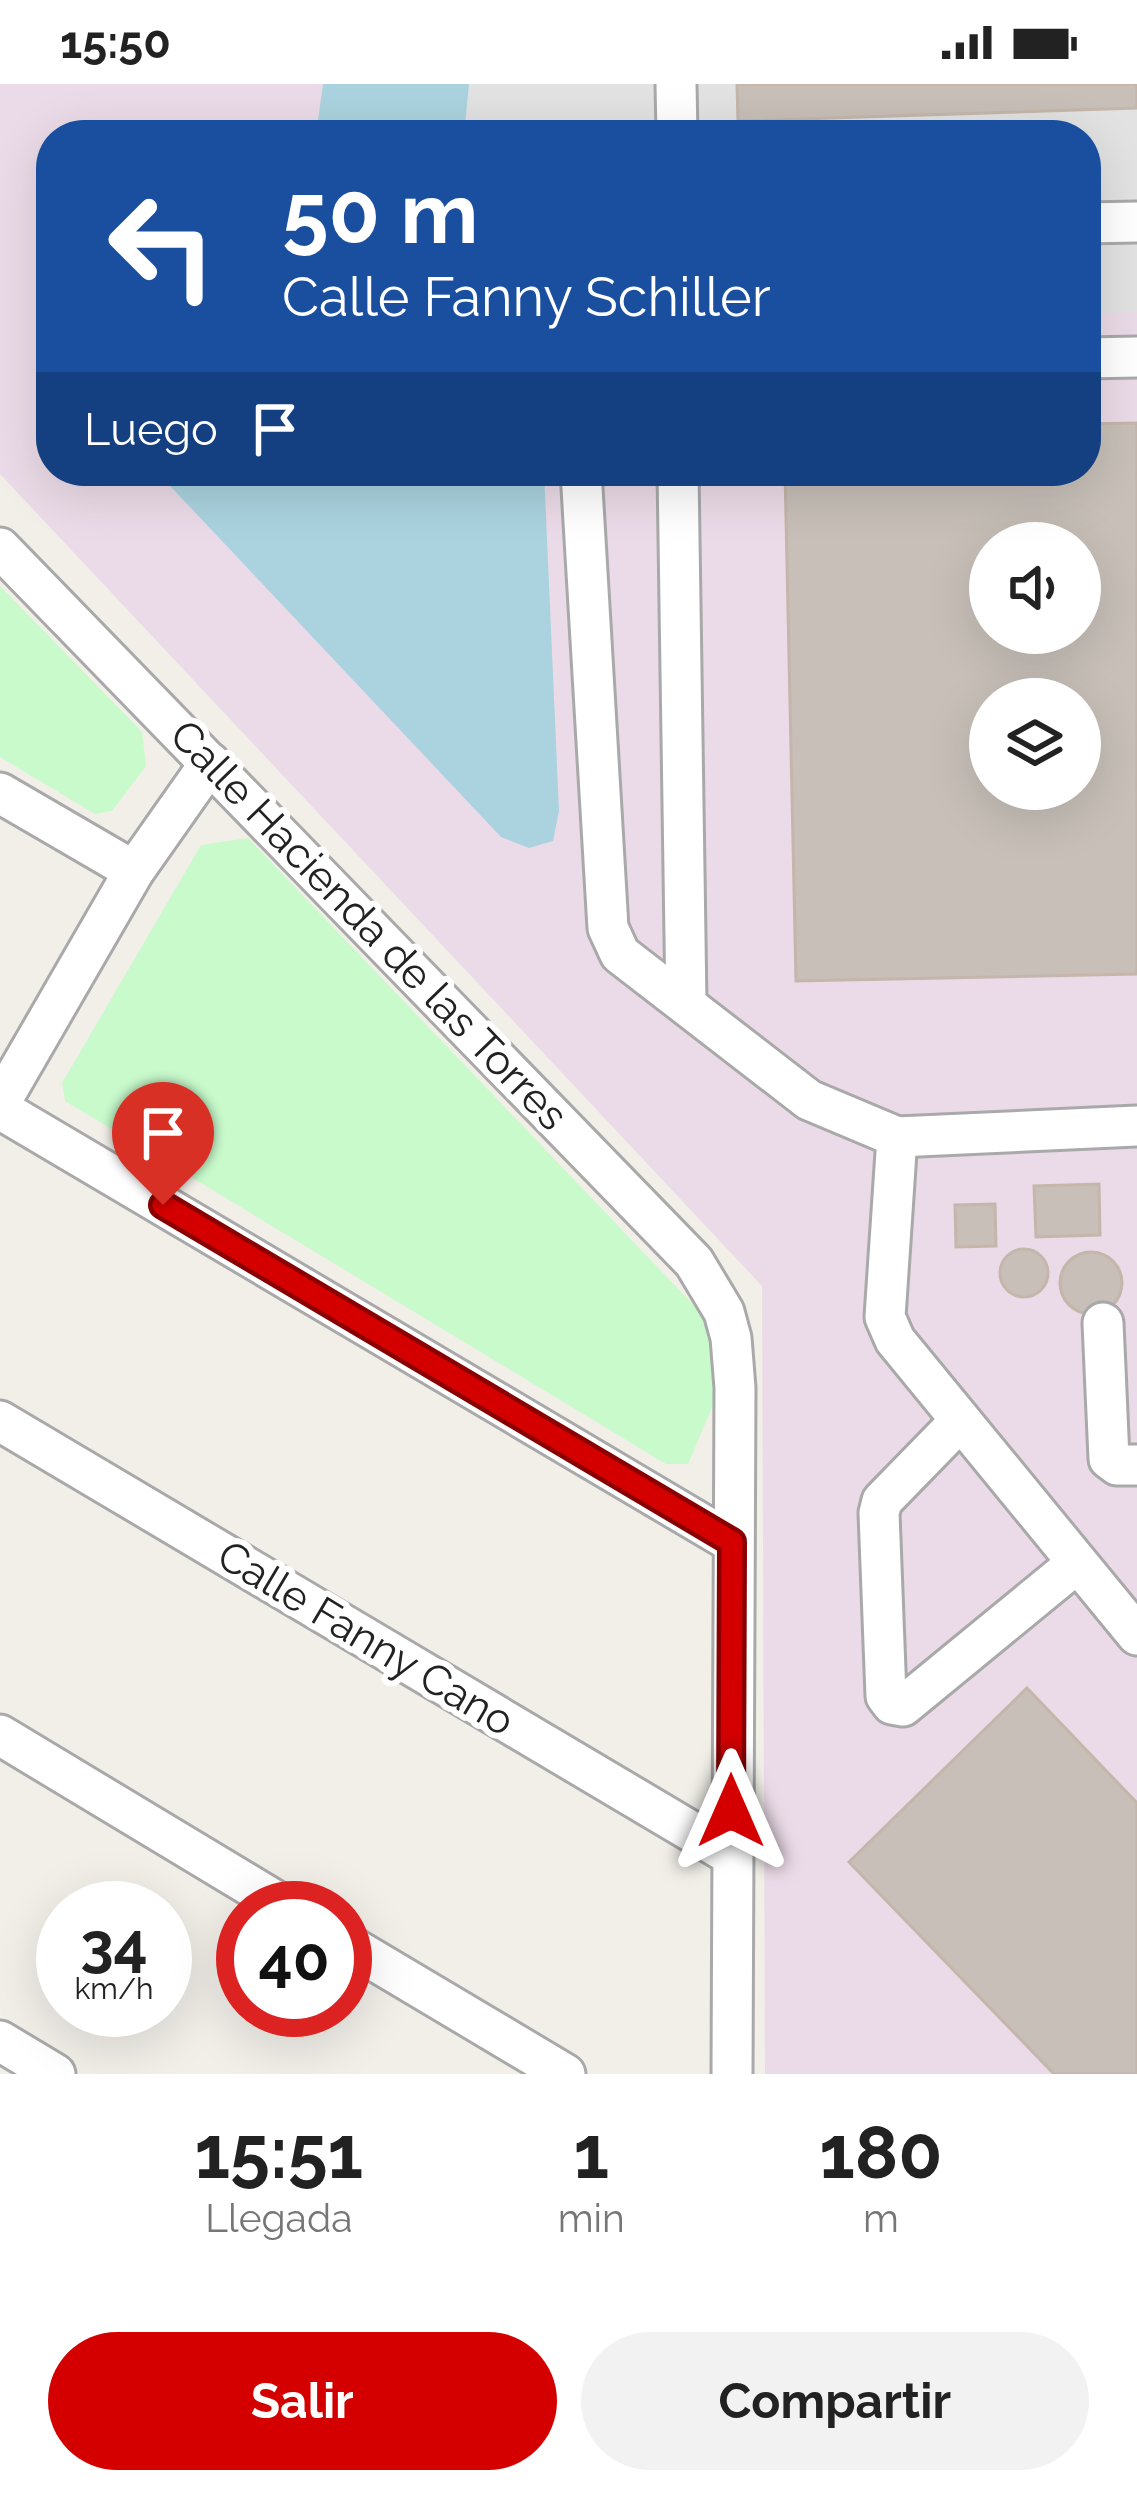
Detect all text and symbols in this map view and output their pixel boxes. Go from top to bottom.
text: 15:50 [60,16,171,69]
text: 50 m [282,164,478,263]
icon: left [84,168,240,324]
text: Calle Fanny Schiller [282,265,771,329]
icon: arrive [242,396,308,462]
text: Luego [84,403,218,456]
map controls [969,522,1101,810]
button: sound [969,522,1101,654]
button: layers [969,678,1101,810]
street label: Calle Hacienda de las Torres [160,710,578,1140]
pin [112,1082,214,1205]
icon: arrive [130,1100,196,1166]
street label: Calle Fanny Cano [209,1530,523,1746]
position arrow [668,1748,794,1874]
speed limit sign: 40 [216,1881,372,2037]
text: 34 [80,1909,148,1979]
text: km/h [74,1971,154,2006]
text: 15:51 [194,2110,363,2195]
text: 1 [573,2110,609,2195]
text: 180 [819,2110,943,2195]
text: Llegada [205,2195,352,2241]
text: min [558,2195,625,2241]
text: m [863,2195,899,2241]
button: Salir [48,2332,557,2470]
button: Compartir [581,2332,1089,2470]

